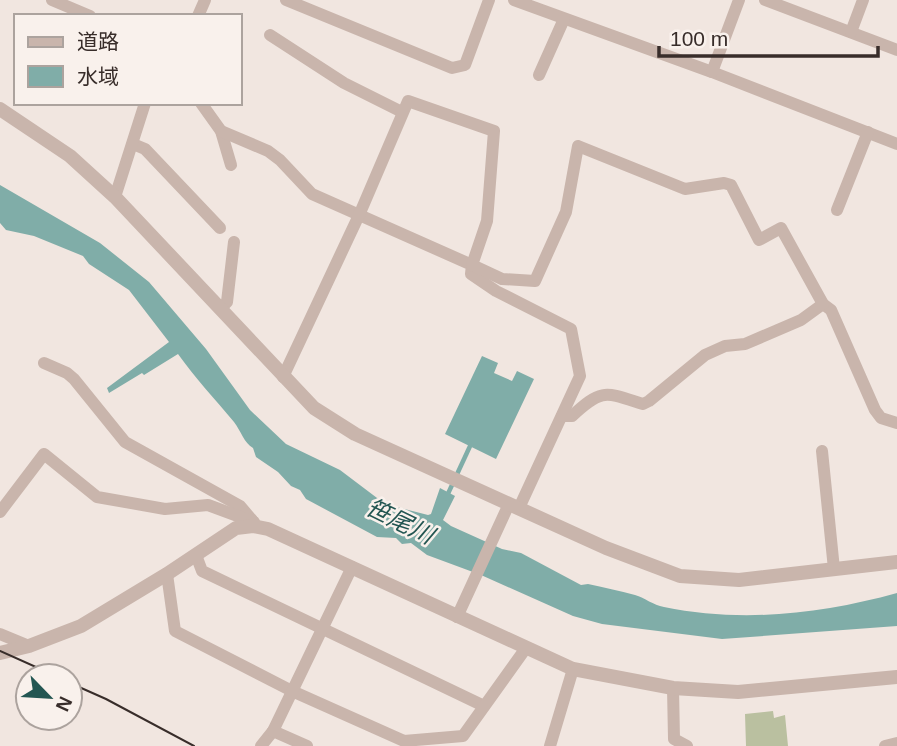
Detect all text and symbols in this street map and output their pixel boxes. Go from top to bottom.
legend [14,14,242,105]
scale bar [659,14,878,58]
text: 100 m [670,27,728,50]
text: 道路 [77,30,119,53]
text: 水域 [77,65,119,88]
water label: 笹尾川 [362,493,441,550]
north arrow [14,662,84,732]
text: N [52,693,76,715]

